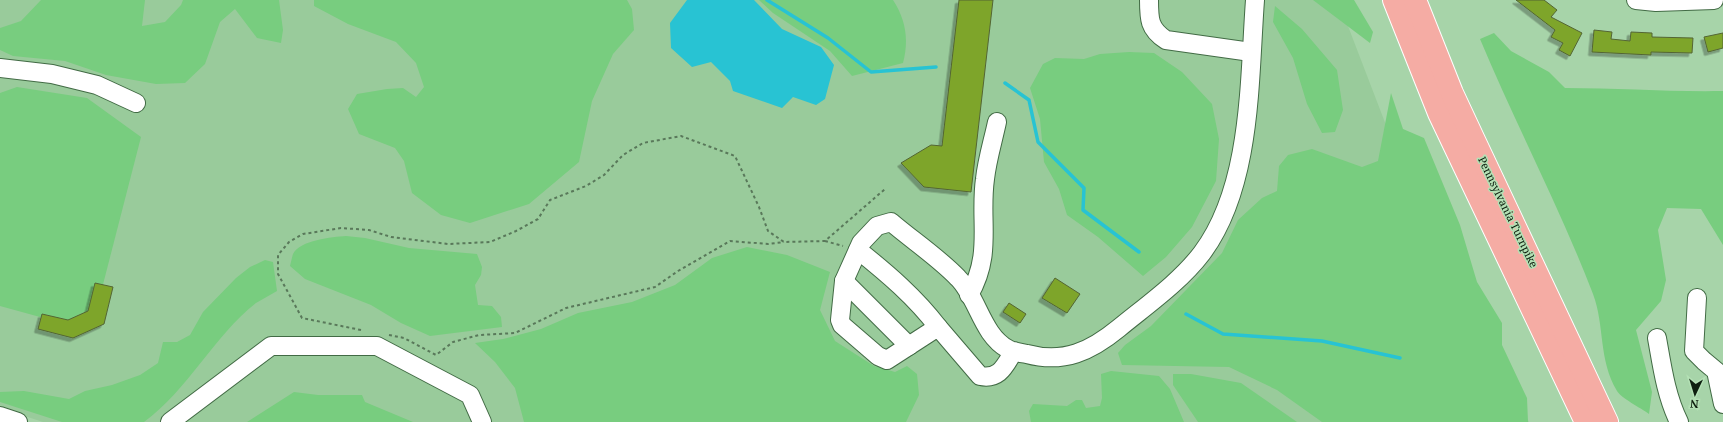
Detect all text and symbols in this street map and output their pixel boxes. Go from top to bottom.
street label: Pennsylvania Turnpike [1475,154,1542,270]
north arrow [1675,374,1715,414]
text: N [1689,397,1699,412]

